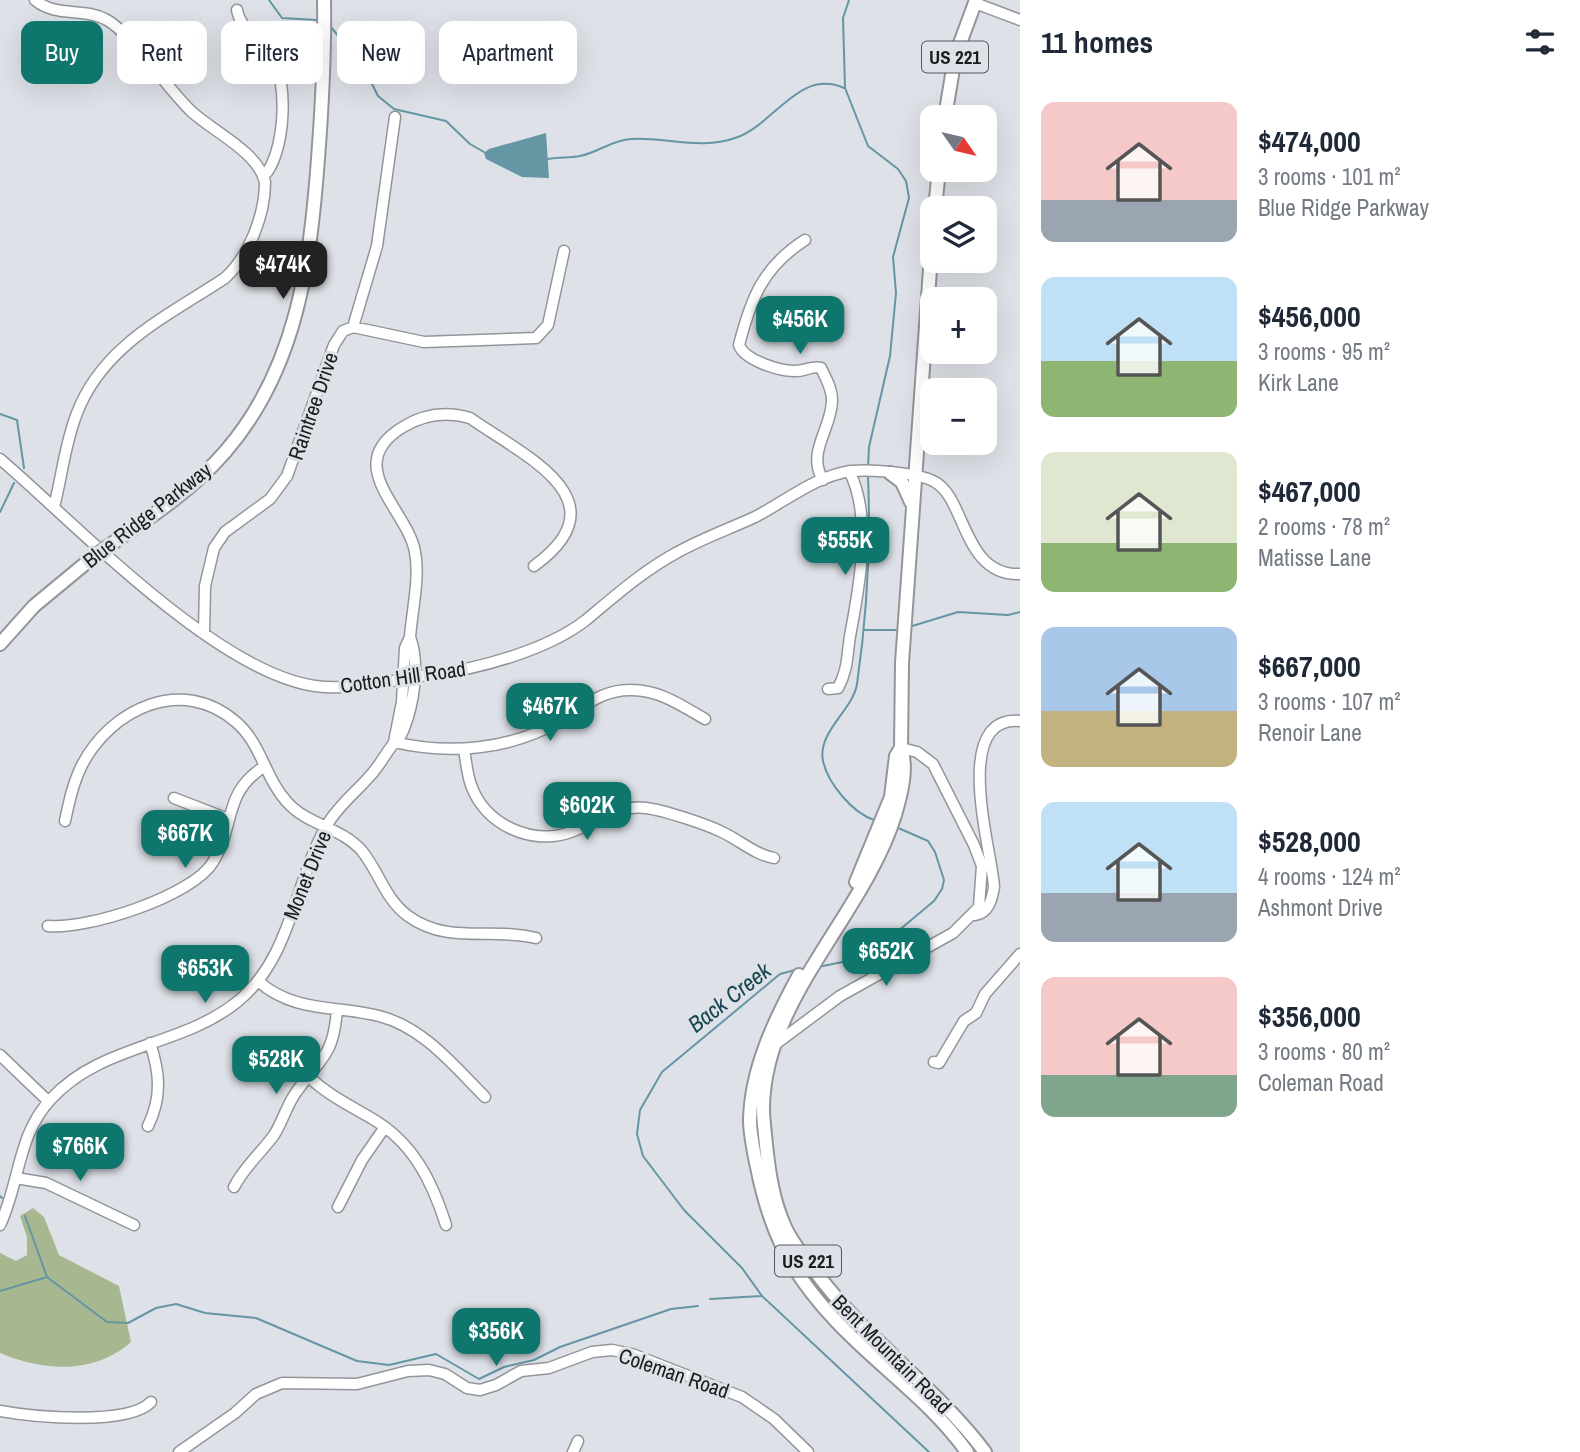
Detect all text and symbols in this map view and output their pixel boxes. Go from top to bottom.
chip: Buy [21,21,103,84]
chip: Rent [117,21,207,84]
chip: Filters [221,21,323,84]
chip: New [337,21,425,84]
chip: Apartment [439,21,577,84]
text: 11 homes [1041,22,1153,62]
icon: filters [1521,23,1559,61]
road number: US 221 [922,41,988,72]
north arrow [920,105,998,182]
map controls [920,105,997,455]
text: $474,000 [1258,121,1361,161]
icon: home [1097,130,1181,214]
text: 3 rooms · 101 m² [1258,161,1401,192]
text: Blue Ridge Parkway [1258,192,1429,223]
button: layers [920,196,997,273]
pin: $474K [234,242,332,301]
text: $474K [255,248,311,279]
button: + [920,287,997,364]
pin: $456K [751,296,849,356]
text: $456,000 [1258,296,1361,336]
text: $456K [772,303,828,334]
icon: home [1097,305,1181,389]
text: 3 rooms · 95 m² [1258,336,1390,367]
street label: Raintree Drive [281,348,345,464]
text: Kirk Lane [1258,367,1339,398]
button: − [920,378,997,455]
street label: Blue Ridge Parkway [77,455,218,574]
text: $467,000 [1258,471,1361,511]
icon: home [1097,480,1181,564]
text: 2 rooms · 78 m² [1258,511,1390,542]
pin: $555K [796,518,894,577]
text: $555K [817,524,873,555]
text: Matisse Lane [1258,542,1371,573]
text: $667,000 [1258,646,1361,686]
street label: Cotton Hill Road [338,654,468,700]
icon: home [1097,655,1181,739]
pin: $467K [501,684,599,743]
text: 3 rooms · 107 m² [1258,686,1401,717]
text: $467K [522,690,578,721]
text: Renoir Lane [1258,717,1362,748]
pin: $602K [538,782,636,842]
text: $602K [559,789,615,820]
pin: $667K [136,810,234,870]
text: $667K [157,817,213,848]
text: $528,000 [1258,821,1361,861]
street label: Monet Drive [276,826,338,924]
icon: home [1097,830,1181,914]
text: 4 rooms · 124 m² [1258,861,1401,892]
text: Ashmont Drive [1258,892,1383,923]
pin: $652K [837,928,935,988]
text: $652K [858,935,914,966]
pin: $653K [156,946,254,1005]
text: $653K [177,952,233,983]
water label: Back Creek [681,954,778,1039]
text: $356,000 [1258,996,1361,1036]
icon: home [1097,1005,1181,1089]
pin: $528K [227,1036,325,1096]
text: 3 rooms · 80 m² [1258,1036,1390,1067]
text: $528K [248,1043,304,1074]
text: Coleman Road [1258,1067,1384,1098]
pin: $766K [31,1124,129,1183]
text: $766K [52,1130,108,1161]
road number: US 221 [775,1246,841,1276]
street label: Bent Mountain Road [826,1288,958,1420]
pin: $356K [447,1308,545,1368]
text: $356K [468,1315,524,1346]
street label: Coleman Road [615,1341,733,1405]

